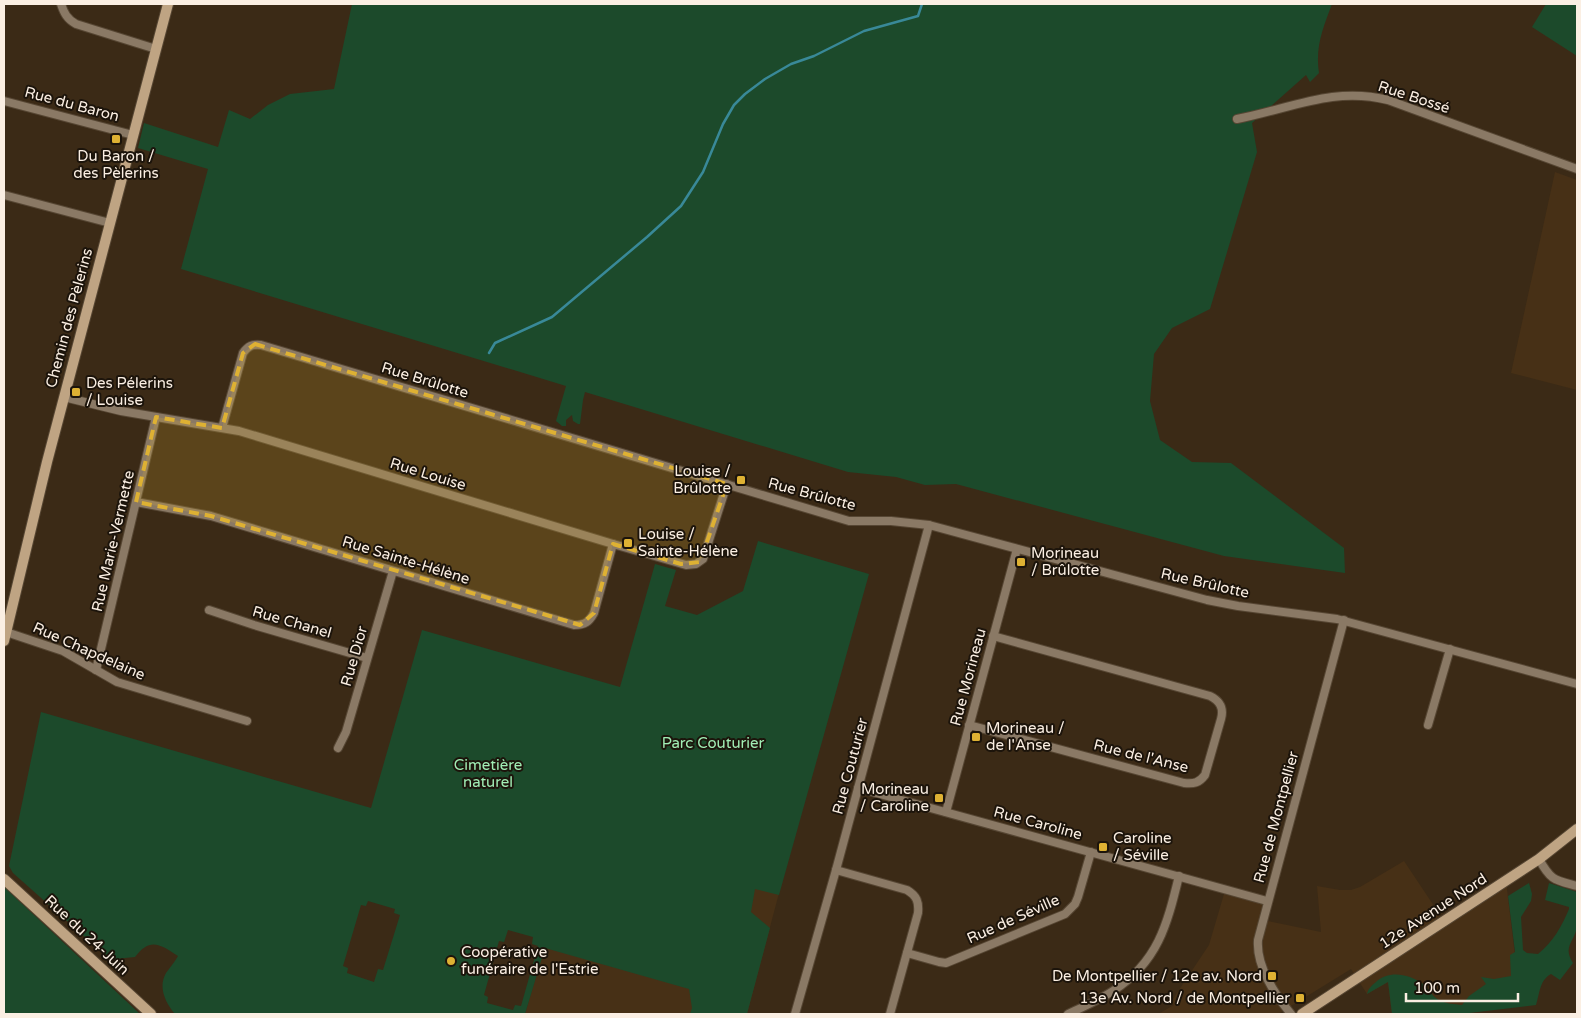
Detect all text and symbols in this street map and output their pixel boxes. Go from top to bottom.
street label: Rue Bossé [1376,77,1452,117]
street label: Rue du Baron [23,83,121,125]
marker: Du Baron / des Pèlerins [110,133,122,145]
place label: Du Baron / des Pèlerins [73,147,159,182]
street label: Chemin des Pèlerins [42,246,96,390]
street label: Rue Brûlotte [379,358,471,402]
place label: Des Pélerins / Louise [86,374,173,409]
marker: Des Pélerins / Louise [70,386,82,398]
street label: Rue Louise [388,454,468,494]
place label: Louise / Brûlotte [673,462,731,497]
street label: Rue Marie-Vermette [88,469,138,613]
marker: Louise / Brûlotte [735,474,747,486]
street label: Rue Brûlotte [766,474,858,514]
place label: Louise / Sainte-Hélène [638,525,738,560]
street label: Rue Sainte-Hélène [340,532,472,588]
marker: Louise / Sainte-Hélène [622,537,634,549]
place label: Morineau / Brûlotte [1031,544,1099,579]
marker: Morineau / Brûlotte [1015,556,1027,568]
street label: Rue Brûlotte [1159,564,1251,602]
street label: Rue Chanel [250,602,334,642]
street label: Rue Chapdelaine [30,618,148,684]
street label: Rue Dior [337,624,371,688]
street label: Rue Morineau [946,626,990,728]
street label: Rue Couturier [828,716,872,816]
place label: Morineau / de l'Anse [986,719,1065,754]
marker: Morineau / de l'Anse [970,731,982,743]
park label: Parc Couturier [662,734,765,752]
street label: Rue de l'Anse [1092,736,1190,776]
street label: Rue de Montpellier [1250,749,1302,885]
park label: Cimetière naturel [454,756,522,791]
place label: Morineau / Caroline [860,780,929,815]
marker: Morineau / Caroline [933,792,945,804]
street label: Rue Caroline [992,803,1084,843]
place label: Caroline / Séville [1113,829,1172,864]
marker: Caroline / Séville [1097,841,1109,853]
street label: 12e Avenue Nord [1376,869,1490,953]
street label: Rue du 24-Juin [41,891,133,979]
street label: Rue de Séville [964,891,1062,947]
place label: Coopérative funéraire de l'Estrie [461,943,599,978]
marker: Coopérative funéraire de l'Estrie [445,955,457,967]
place label: De Montpellier / 12e av. Nord [1052,967,1262,985]
marker: De Montpellier / 12e av. Nord [1266,970,1278,982]
scale bar [1406,970,1518,1002]
text: 100 m [1414,979,1460,997]
place label: 13e Av. Nord / de Montpellier [1079,989,1290,1007]
marker: 13e Av. Nord / de Montpellier [1294,992,1306,1004]

